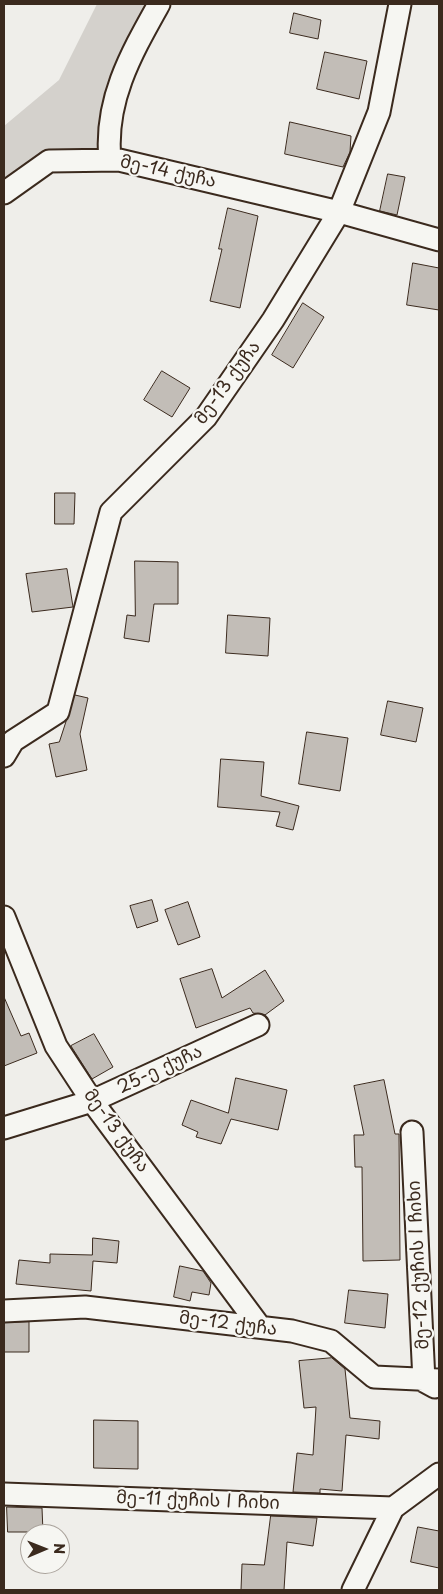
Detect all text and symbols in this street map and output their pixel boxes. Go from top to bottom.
street label: მე-14 ქუჩა [118,151,218,193]
street label: მე-13 ქუჩა [191,337,265,429]
street label: 25-ე ქუჩა [114,1041,206,1099]
street label: მე-13 ქუჩა [79,1085,153,1177]
street label: მე-12 ქუჩის I ჩიხი [404,1180,434,1350]
street label: მე-12 ქუჩა [178,1307,278,1341]
street label: მე-11 ქუჩის I ჩიხი [116,1487,280,1515]
north arrow [20,1524,70,1574]
text: N [49,1543,70,1554]

